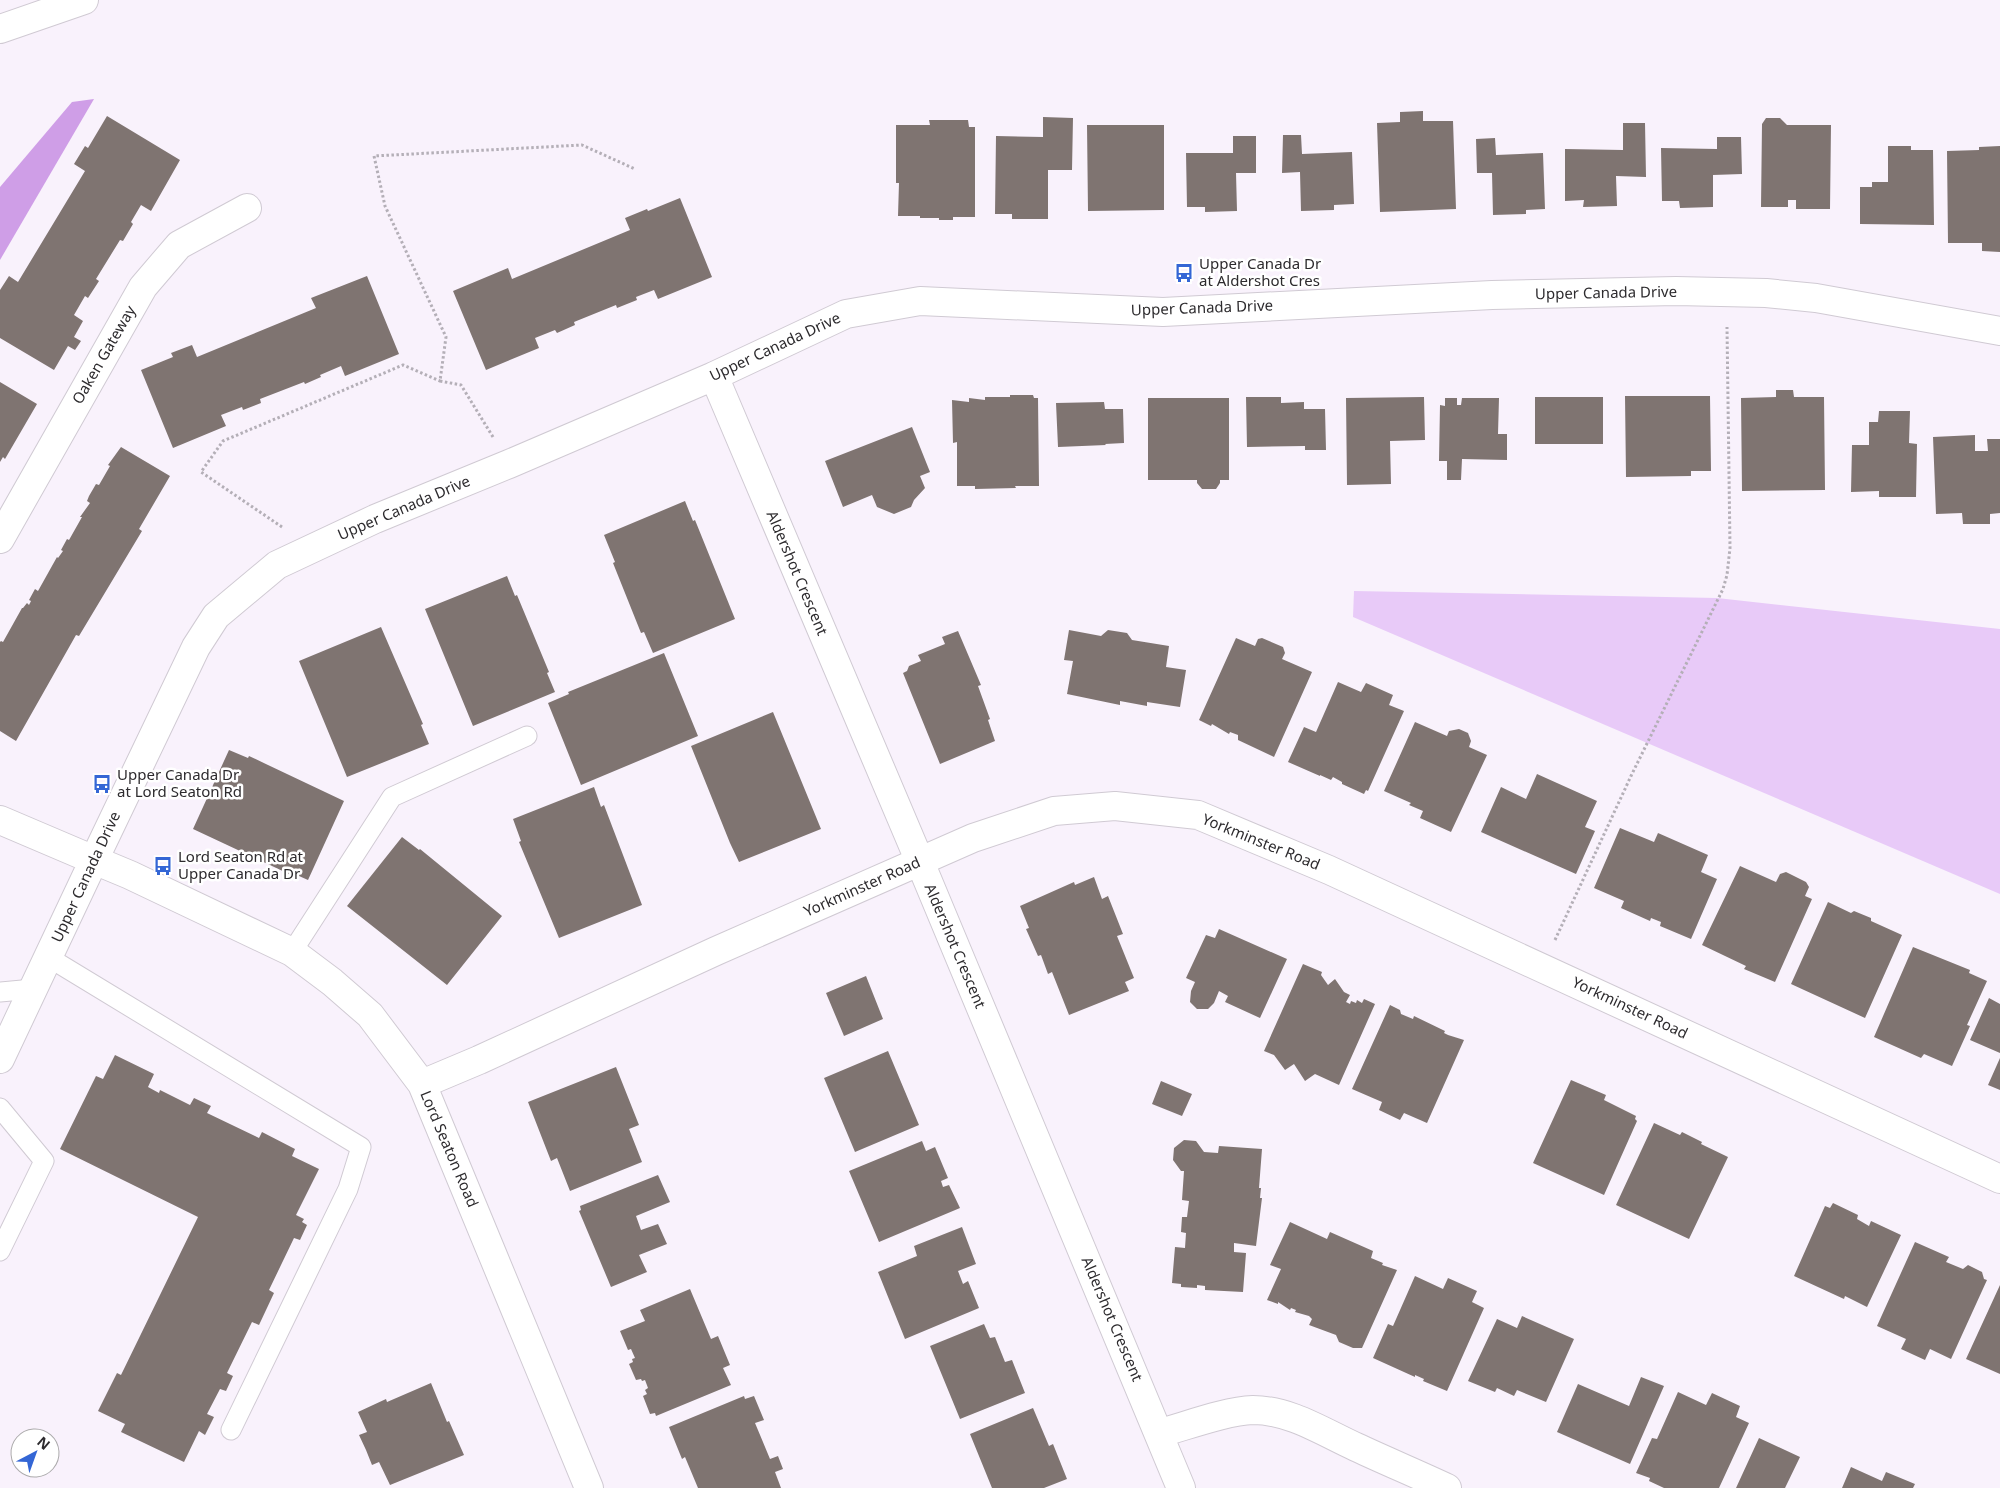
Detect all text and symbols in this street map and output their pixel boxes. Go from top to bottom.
place label: Upper Canada Dr at Aldershot Cres [1199,253,1321,290]
bus stop icon: Upper Canada Dr at Aldershot Cres [1173,262,1195,284]
street label: Upper Canada Drive [1535,281,1677,303]
street label: Upper Canada Drive [1131,295,1273,319]
street label: Oaken Gateway [67,301,140,407]
street label: Upper Canada Drive [706,307,843,385]
street label: Upper Canada Drive [334,470,473,544]
street label: Aldershot Crescent [763,507,833,639]
place label: Upper Canada Dr at Lord Seaton Rd [117,764,242,801]
bus stop icon: Upper Canada Dr at Lord Seaton Rd [91,773,113,795]
street label: Upper Canada Drive [46,808,124,945]
street label: Yorkminster Road [1199,808,1323,874]
place label: Lord Seaton Rd at Upper Canada Dr [178,846,304,883]
street label: Yorkminster Road [800,851,923,921]
bus stop icon: Lord Seaton Rd at Upper Canada Dr [152,855,174,877]
street label: Aldershot Crescent [921,880,991,1012]
street label: Yorkminster Road [1569,972,1691,1043]
street label: Lord Seaton Road [416,1087,484,1210]
street label: Aldershot Crescent [1078,1253,1148,1385]
north arrow [10,1428,60,1478]
text: N [33,1432,54,1454]

